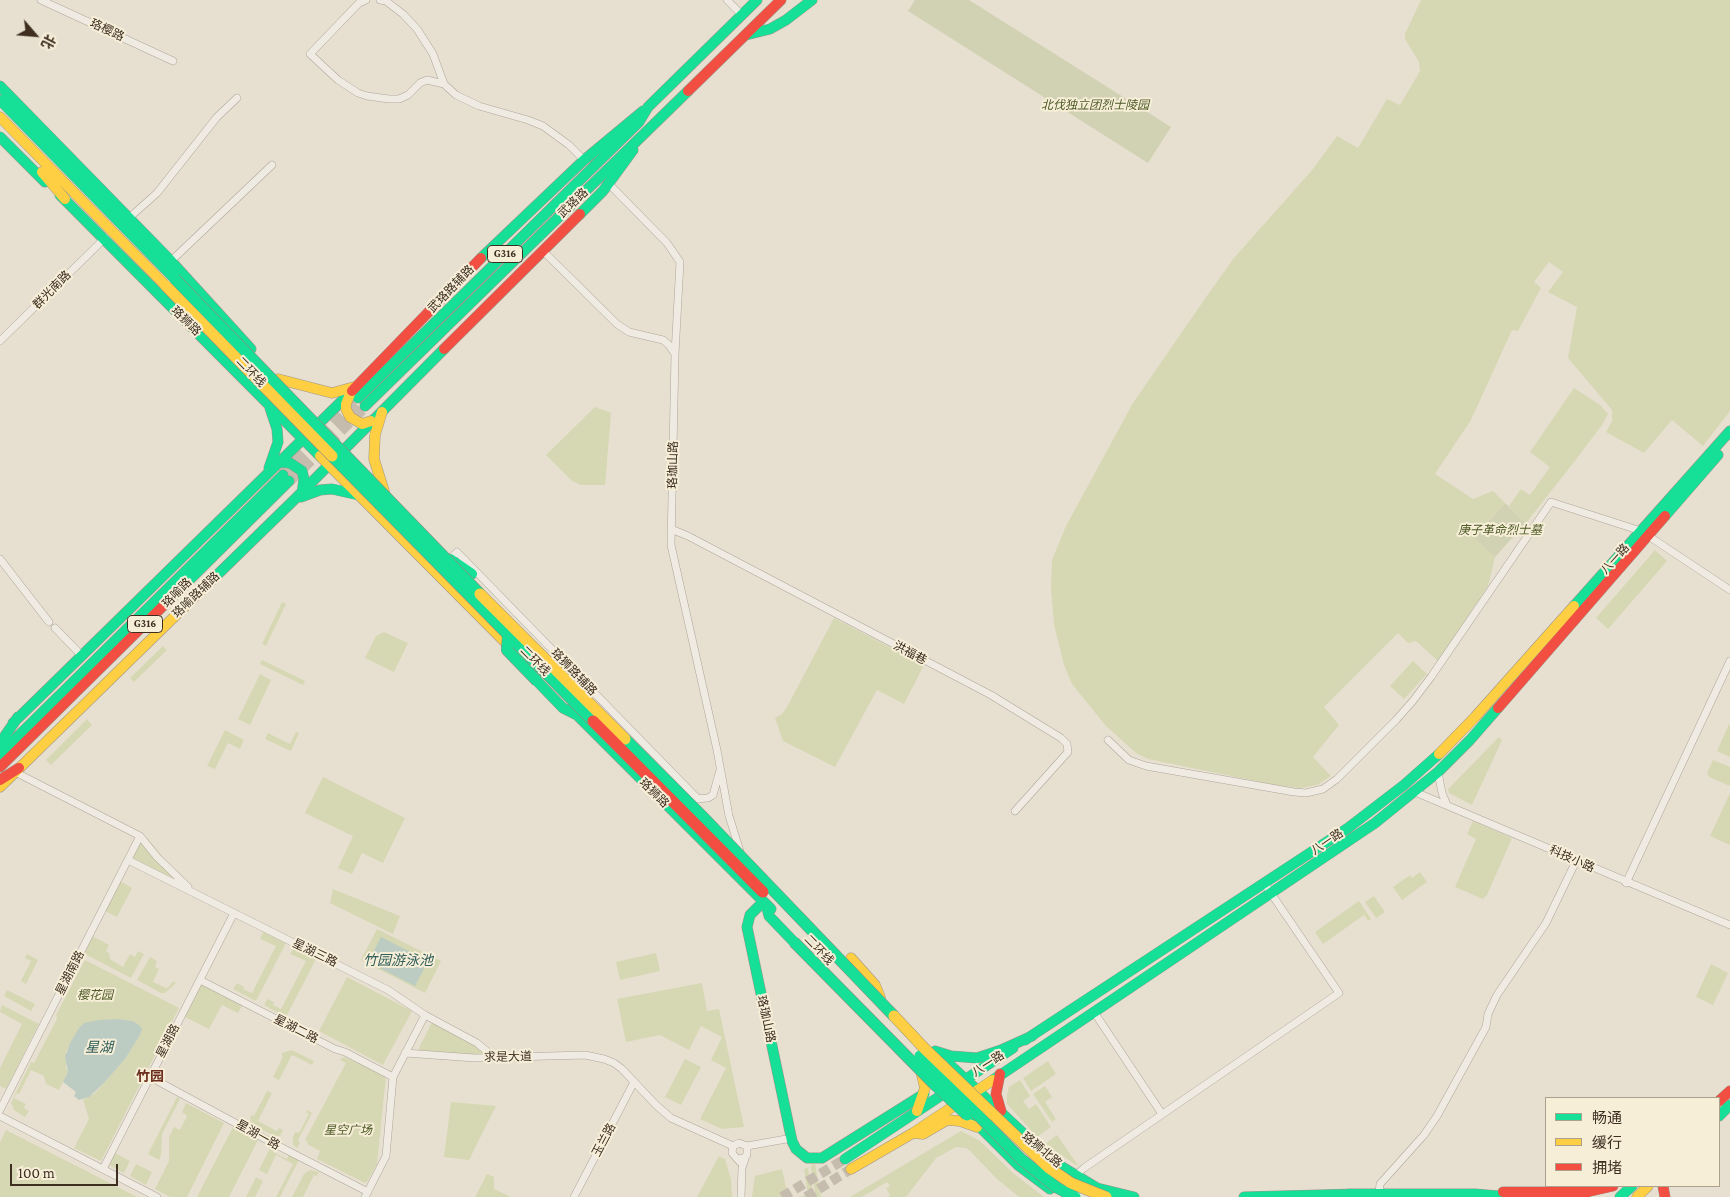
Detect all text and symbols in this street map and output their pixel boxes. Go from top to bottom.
north arrow [10,10,60,60]
street label: 珞樱路 [88,16,126,44]
text: 北 [38,32,59,52]
park label: 北伐独立团烈士陵园 [1041,98,1149,112]
street label: 武珞路 [555,185,591,221]
road number: G316 [488,245,522,262]
street label: 武珞路辅路 [425,262,477,316]
street label: 群光南路 [30,268,74,312]
street label: 珞狮路 [168,303,204,339]
street label: 二环线 [233,354,269,390]
street label: 珞珈山路 [665,441,681,489]
park label: 庚子革命烈士墓 [1458,523,1542,537]
street label: 八一路 [1598,541,1632,577]
street label: 珞喻路辅路 [169,569,223,621]
street label: 珞喻路 [159,575,195,611]
road number: G316 [128,616,162,632]
street label: 洪福巷 [891,638,929,668]
street label: 二环线 [517,643,553,679]
street label: 珞狮路辅路 [548,645,600,699]
street label: 珞狮路 [636,775,672,811]
street label: 八一路 [1308,826,1346,858]
street label: 科技小路 [1547,843,1597,875]
street label: 二环线 [801,932,837,968]
street label: 星湖三路 [290,936,340,970]
street label: 星湖南路 [53,948,87,998]
water label: 竹园游泳池 [363,953,433,969]
park label: 樱花园 [77,988,113,1002]
street label: 珞珈山路 [754,994,778,1044]
street label: 星湖二路 [271,1012,321,1046]
street label: 星湖路 [153,1022,183,1060]
water label: 星湖 [85,1040,113,1056]
street label: 八一路 [969,1048,1007,1080]
street label: 求是大道 [484,1049,532,1065]
district label: 竹园 [136,1069,164,1085]
legend [1545,1097,1720,1187]
text: 畅通 [1592,1110,1622,1126]
street label: 星湖一路 [234,1117,282,1153]
street label: 玉兰路 [589,1121,619,1159]
park label: 星空广场 [324,1123,372,1137]
street label: 珞狮北路 [1019,1129,1065,1171]
text: 缓行 [1592,1135,1622,1151]
scale bar [12,1154,120,1186]
text: 拥堵 [1592,1160,1622,1176]
text: 100 m [18,1165,55,1181]

